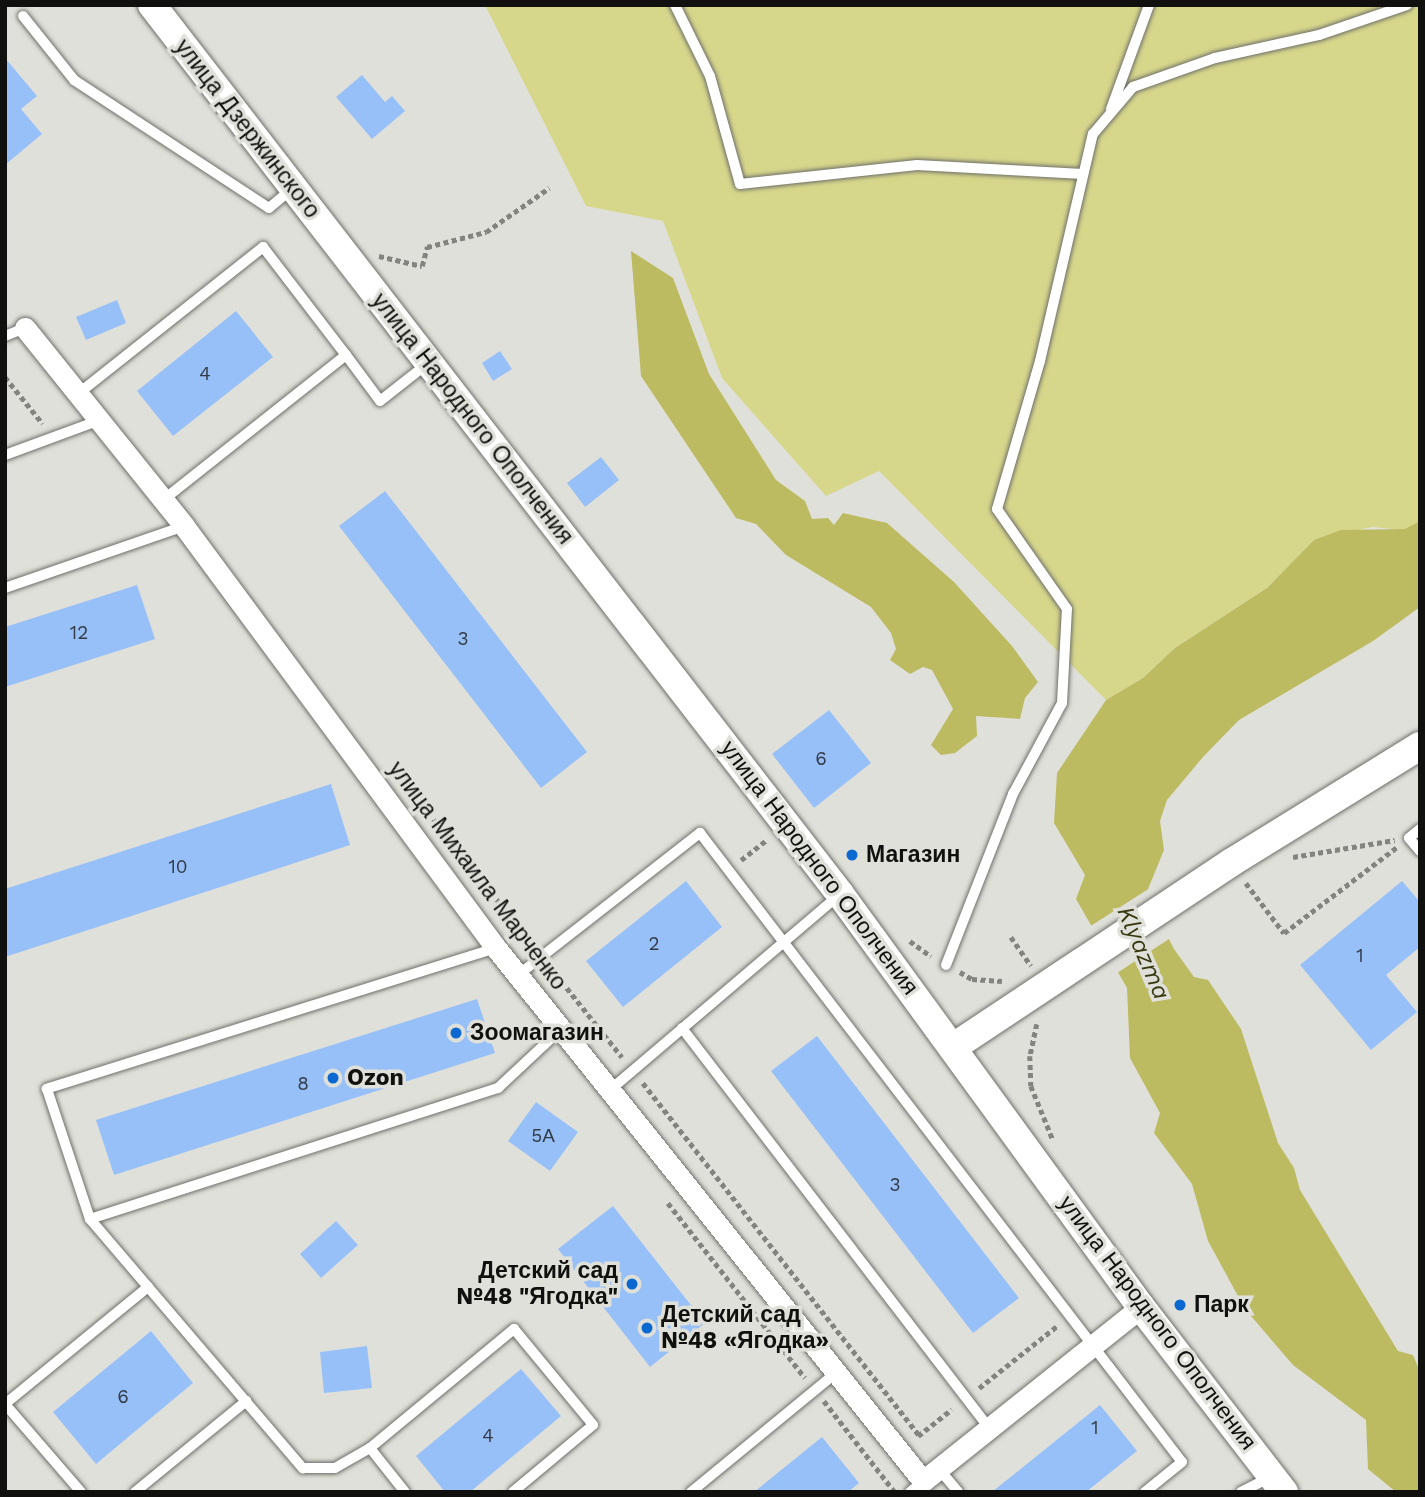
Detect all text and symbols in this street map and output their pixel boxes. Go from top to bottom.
street label: улица Дзержинского [169,34,325,224]
street label: улица Народного Ополчения [365,288,579,550]
house number: 4 [199,363,211,385]
house number: 12 [70,622,88,644]
house number: 3 [457,628,469,650]
street label: улица Народного Ополчения [714,735,924,1001]
house number: 6 [815,748,827,770]
street label: улица Михаила Марченко [382,756,572,996]
place label: Магазин [866,841,960,869]
marker: Магазин [844,847,860,863]
house number: 10 [168,856,188,878]
water label: Klyazma [1110,902,1176,1004]
house number: 2 [648,933,660,955]
house number: 1 [1356,945,1364,967]
place label: Зоомагазин [470,1019,604,1047]
marker: Зоомагазин [448,1025,464,1041]
place label: Ozon [347,1064,404,1092]
marker: Ozon [325,1070,341,1086]
house number: 8 [297,1073,309,1095]
house number: 5А [531,1125,555,1147]
house number: 3 [889,1174,901,1196]
street label: улица Народного Ополчения [1052,1190,1262,1456]
place label: Детский сад №48 "Ягодка" [456,1257,618,1311]
marker: Детский сад №48 "Ягодка" [624,1276,640,1292]
place label: Парк [1194,1291,1249,1319]
marker: Парк [1172,1297,1188,1313]
place label: Детский сад №48 «Ягодка» [661,1301,829,1355]
marker: Детский сад №48 «Ягодка» [639,1320,655,1336]
house number: 6 [117,1386,129,1408]
house number: 1 [1091,1417,1099,1439]
house number: 4 [482,1425,494,1447]

